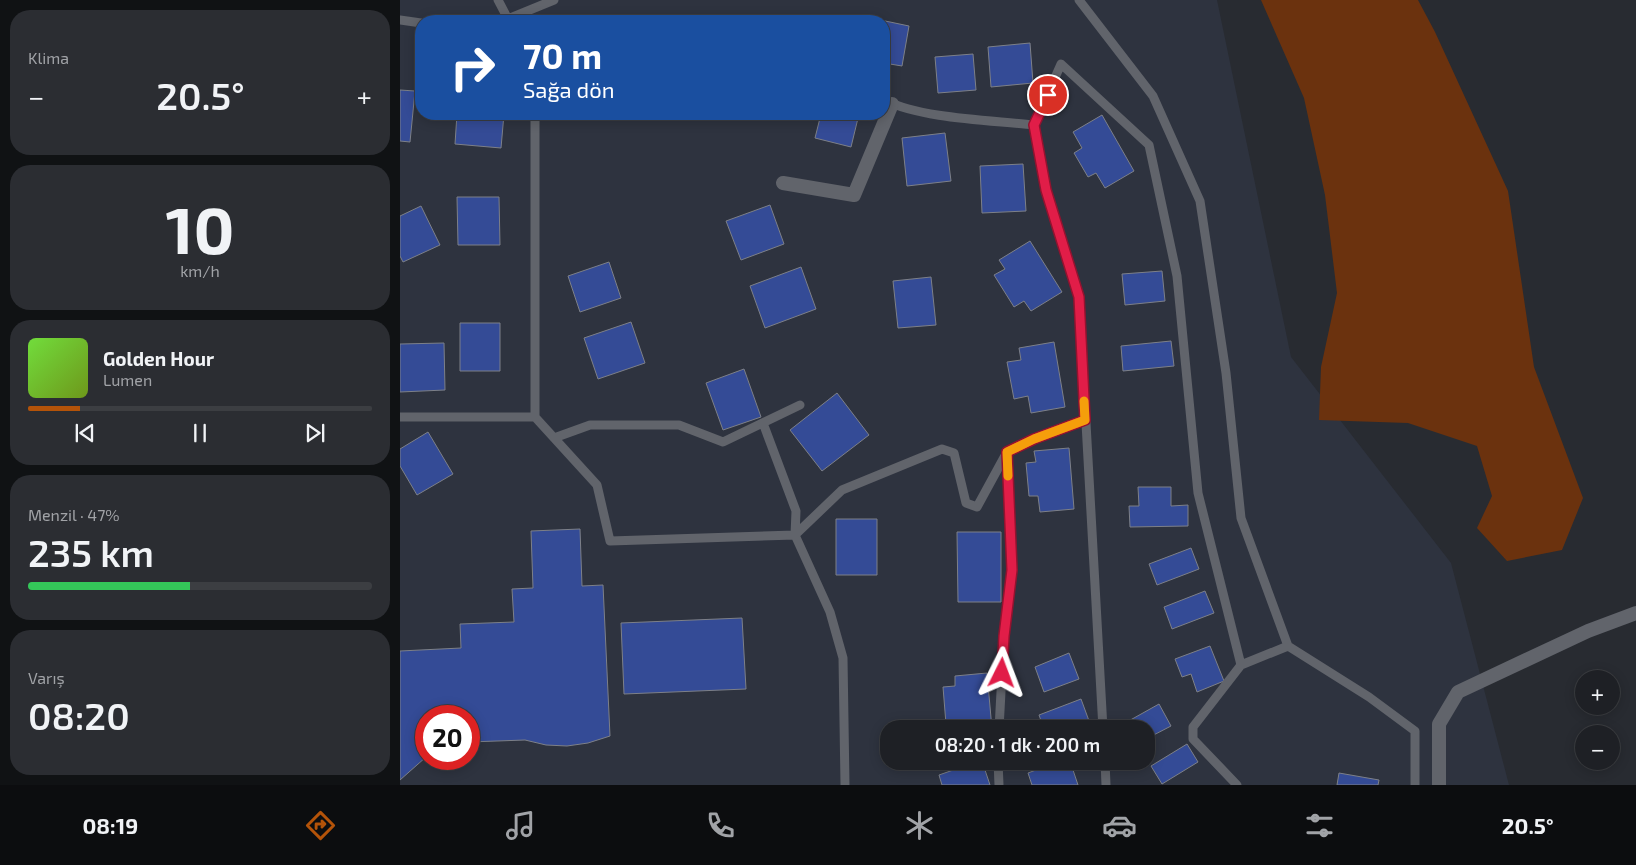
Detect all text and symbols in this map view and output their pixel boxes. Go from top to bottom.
text: 70 m [523,34,602,76]
icon: right [440,35,505,100]
text: Klima [28,48,69,67]
text: 20.5° [156,72,245,118]
pin [1027,74,1069,116]
text: Sağa dön [523,76,614,102]
text: − [28,79,44,113]
text: + [357,79,372,113]
icon: arrive [1034,81,1062,109]
text: 10 [165,189,235,267]
text: km/h [180,261,220,280]
text: Golden Hour [103,347,214,370]
text: Lumen [103,370,152,389]
icon: previous [71,419,99,447]
icon: pause [186,419,214,447]
icon: next [301,419,329,447]
text: Menzil · 47% [28,505,120,524]
text: 235 km [28,529,154,575]
position arrow [975,646,1027,698]
text: Varış [28,668,65,687]
map controls [1575,670,1620,770]
button: + [1575,670,1620,715]
text: 08:20 [28,692,130,738]
speed limit sign: 20 [415,705,480,770]
button: − [1575,725,1620,770]
text: 08:20 · 1 dk · 200 m [935,733,1100,756]
icon: directions [303,808,338,843]
icon: music [503,808,538,843]
icon: phone [703,808,738,843]
icon: climate [902,808,937,843]
icon: car [1102,808,1137,843]
icon: filters [1302,808,1337,843]
text: 08:19 [82,812,138,838]
text: 20.5° [1502,812,1554,838]

